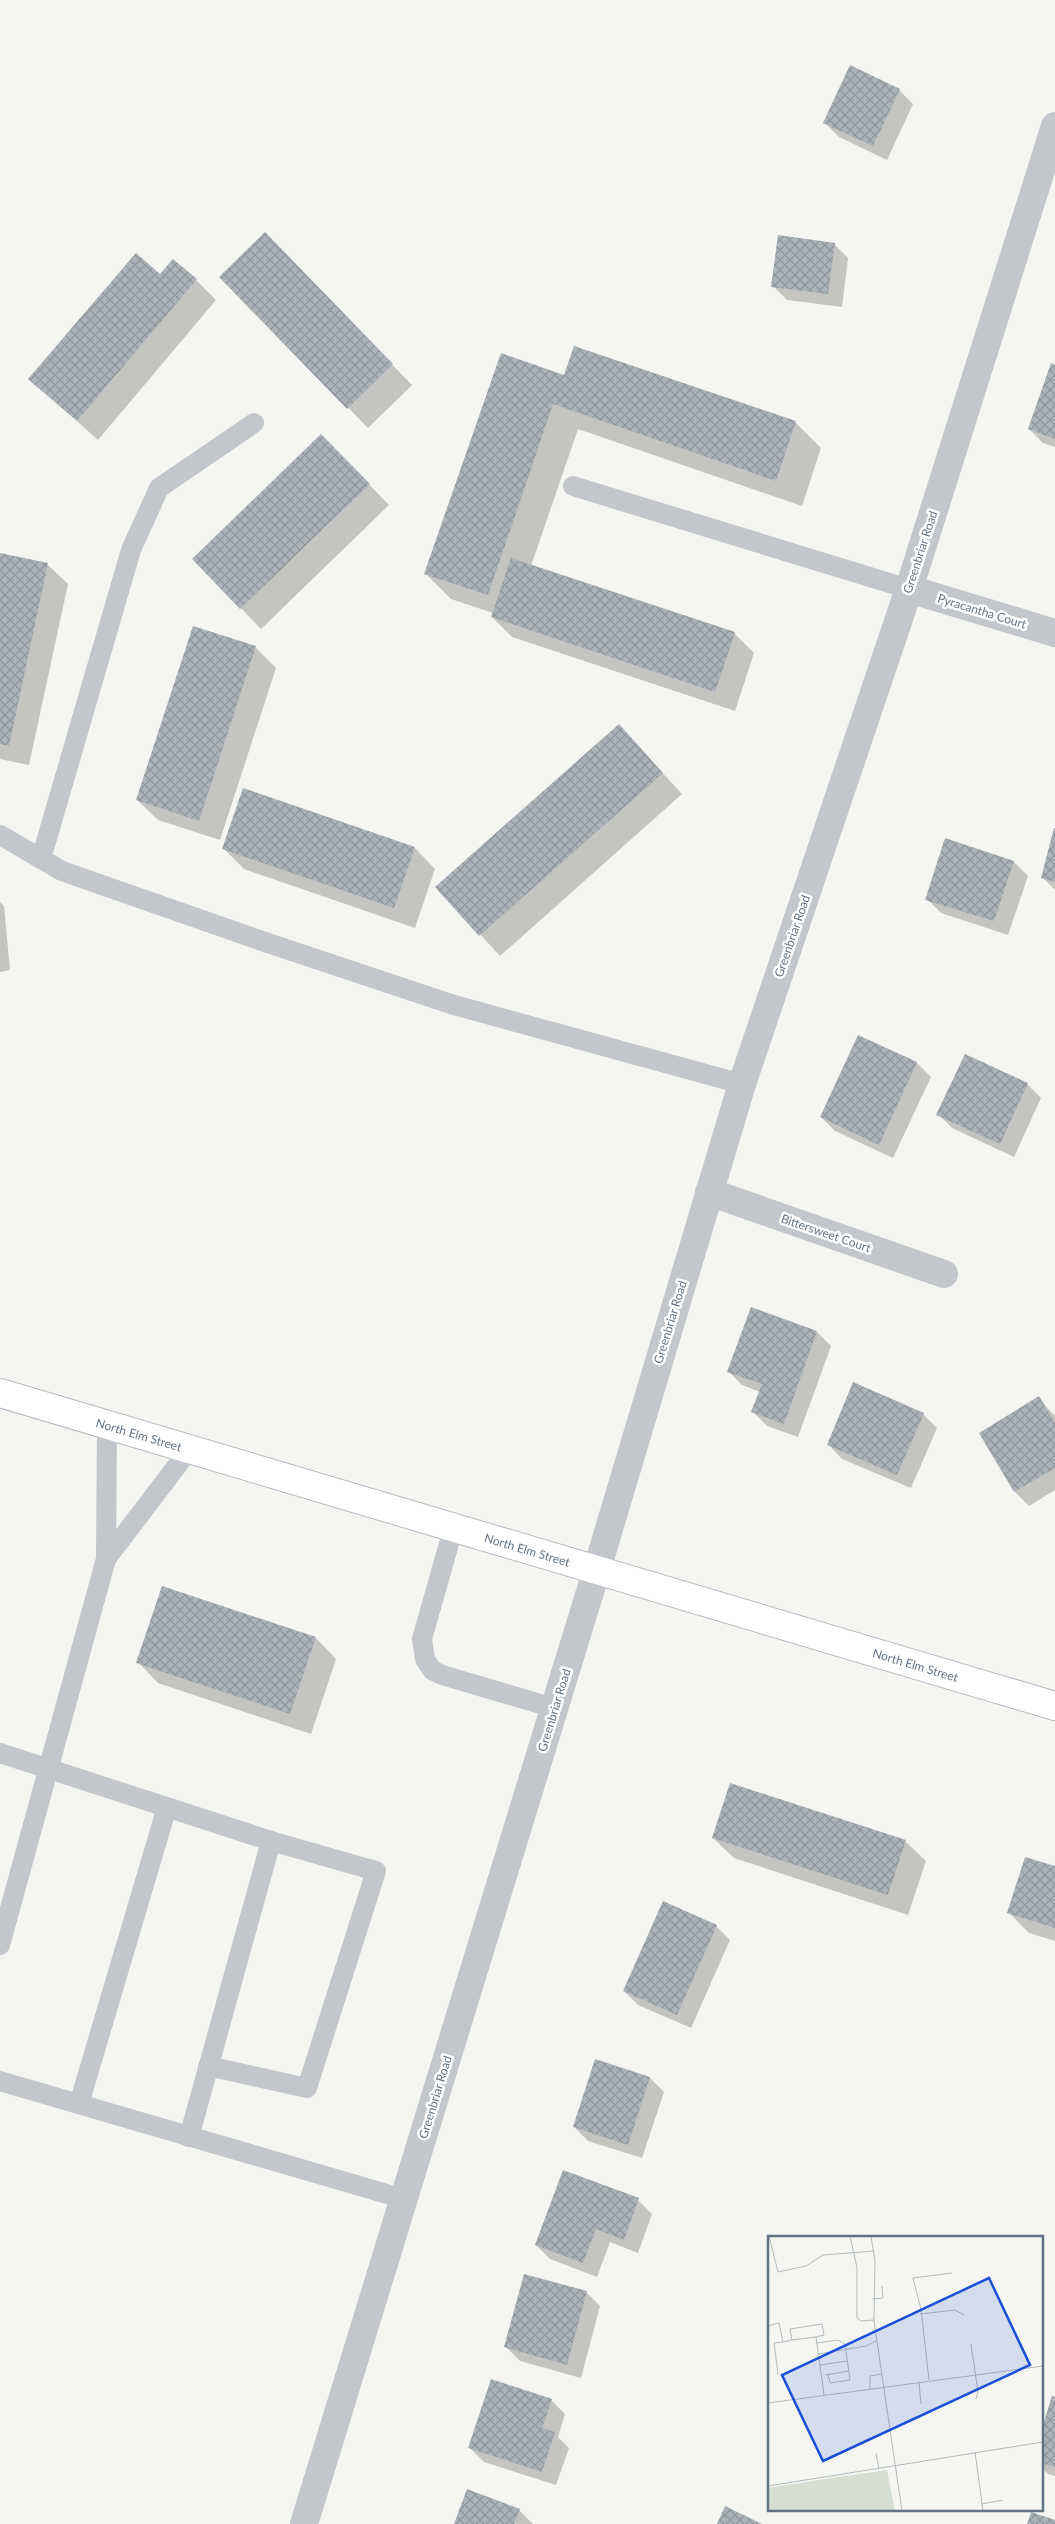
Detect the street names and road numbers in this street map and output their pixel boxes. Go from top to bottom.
street label: Greenbriar Road [900,509,940,595]
street label: Pyracantha Court [936,590,1029,632]
street label: Greenbriar Road [771,893,813,979]
street label: Bittersweet Court [779,1211,874,1256]
street label: Greenbriar Road [650,1279,690,1365]
street label: North Elm Street [94,1414,184,1454]
street label: North Elm Street [483,1530,573,1569]
street label: North Elm Street [871,1645,961,1685]
street label: Greenbriar Road [534,1667,574,1753]
street label: Greenbriar Road [415,2054,455,2140]

